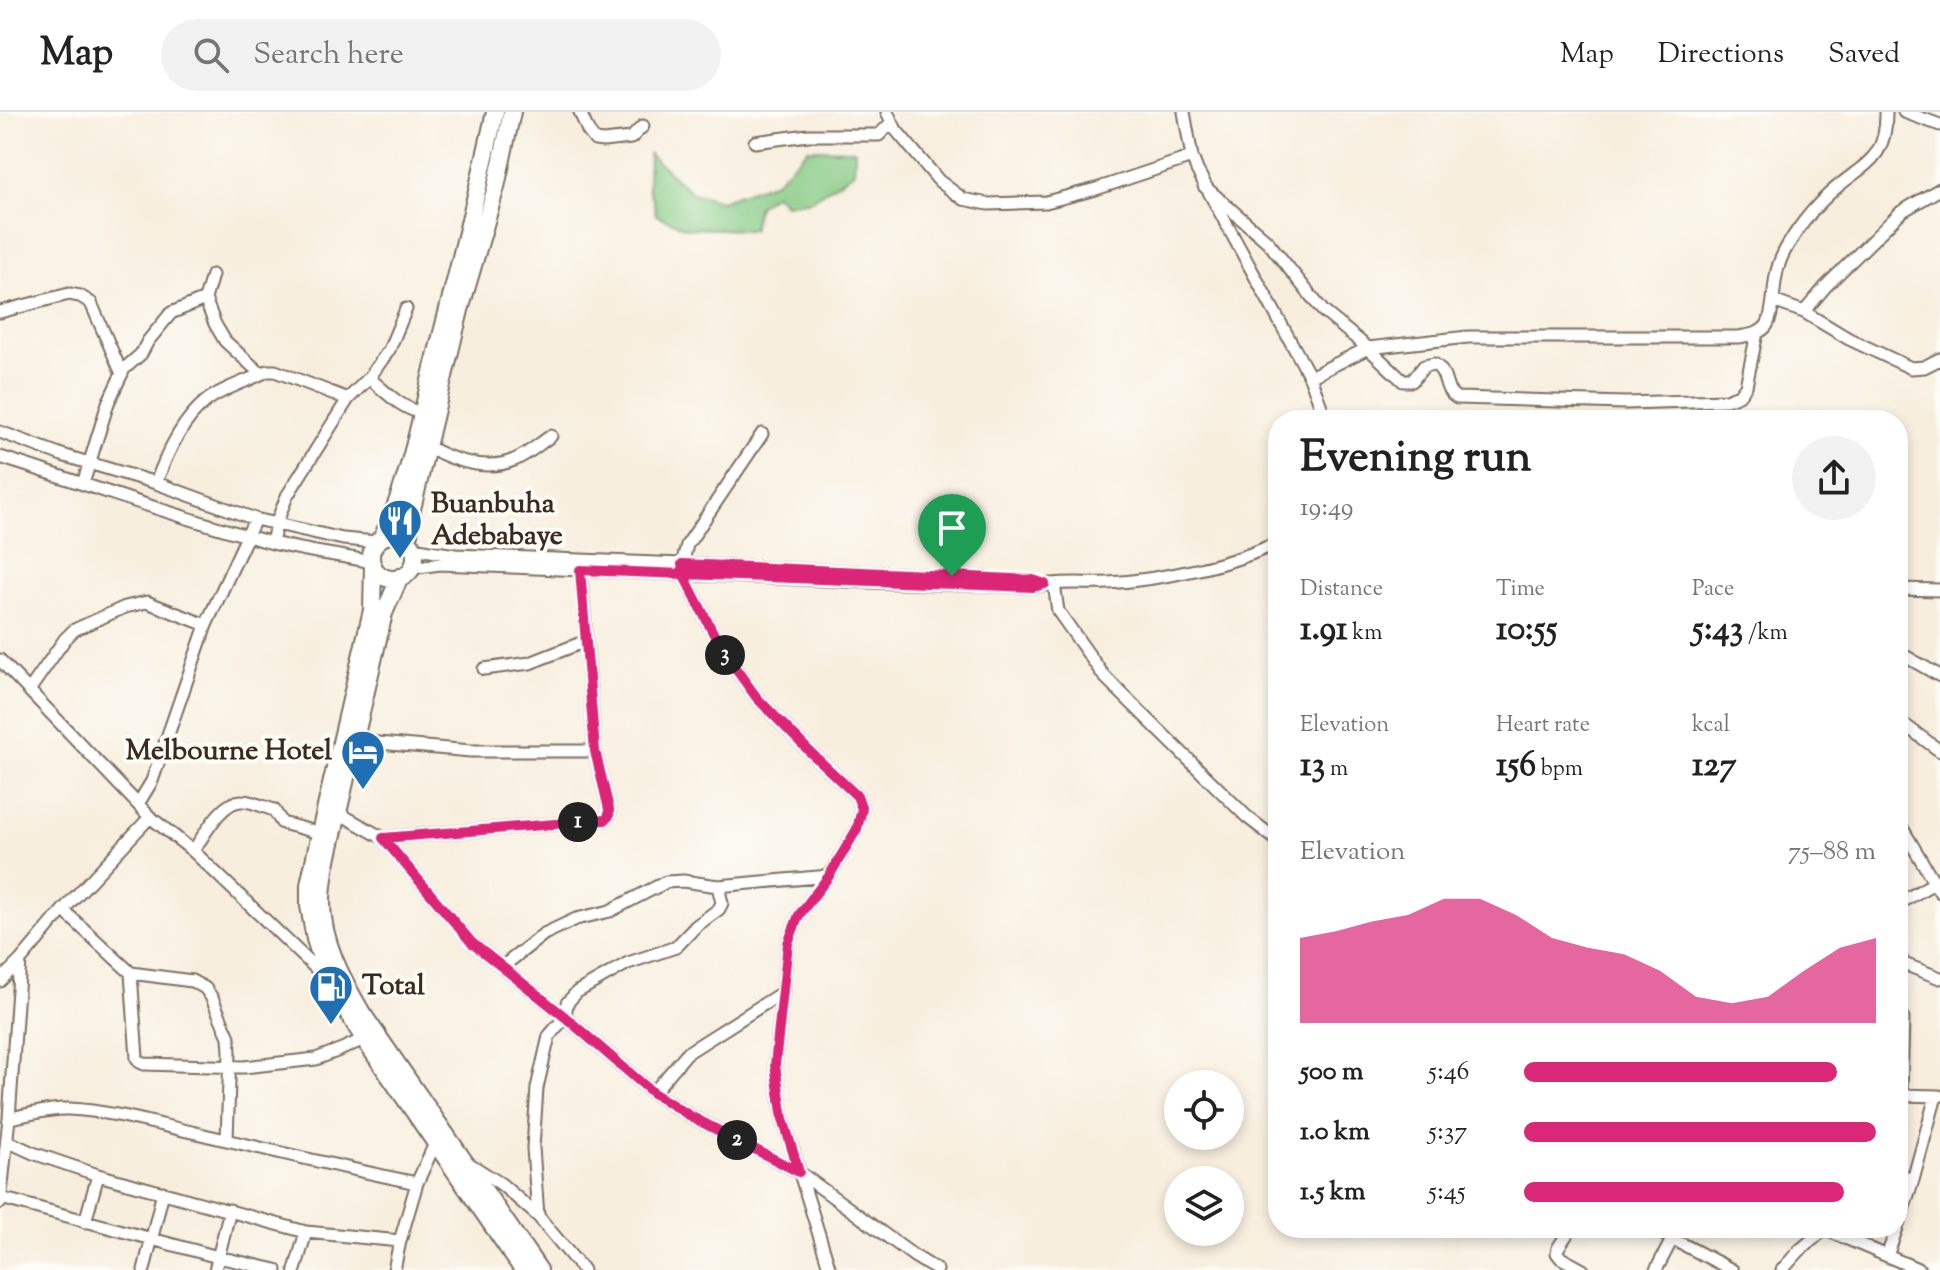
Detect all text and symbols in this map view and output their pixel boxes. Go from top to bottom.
search box [161,19,721,91]
text: Map [40,28,113,82]
icon: search [189,33,233,77]
text: Search here [253,34,404,77]
text: Map [1560,35,1614,75]
text: Directions [1658,35,1784,75]
text: Saved [1828,35,1900,75]
text: Evening run [1300,428,1532,491]
button: share [1792,436,1876,520]
place label: Buanbuha Adebabaye [431,485,563,557]
text: 19:49 [1300,490,1353,527]
pin [918,494,986,576]
restaurant icon: Buanbuha Adebabaye [376,497,424,560]
icon: arrive [930,506,974,550]
text: Distance [1300,574,1383,606]
text: Time [1496,574,1545,606]
text: Pace [1692,574,1734,606]
text: 1.91 [1300,606,1348,655]
text: 10:55 [1496,606,1557,655]
text: 5:43 [1692,606,1743,655]
text: km [1348,618,1382,650]
text: /km [1743,618,1788,650]
pin: 3 [705,635,745,675]
text: 3 [721,639,729,671]
text: Elevation [1300,710,1389,742]
text: Heart rate [1496,710,1590,742]
text: kcal [1692,710,1730,742]
hotel icon: Melbourne Hotel [339,728,387,791]
place label: Melbourne Hotel [126,732,332,772]
text: 13 [1300,742,1325,791]
text: 156 [1496,742,1536,791]
text: 127 [1692,742,1737,791]
text: m [1325,754,1348,786]
text: bpm [1536,754,1583,786]
pin: 1 [558,802,598,842]
text: 1 [574,806,582,838]
text: Elevation [1300,834,1405,871]
text: 75–88 m [1788,834,1876,871]
fuel station icon: Total [307,963,355,1026]
place label: Total [362,967,425,1007]
text: 500 m [1300,1054,1363,1091]
text: 5:46 [1428,1054,1469,1091]
map controls [1164,1070,1244,1246]
button: locate [1164,1070,1244,1150]
text: 1.0 km [1300,1114,1370,1151]
text: 5:37 [1428,1114,1467,1151]
pin: 2 [717,1120,757,1160]
text: 2 [732,1124,742,1156]
button: layers [1164,1166,1244,1246]
text: 1.5 km [1300,1174,1366,1211]
text: 5:45 [1428,1174,1466,1211]

